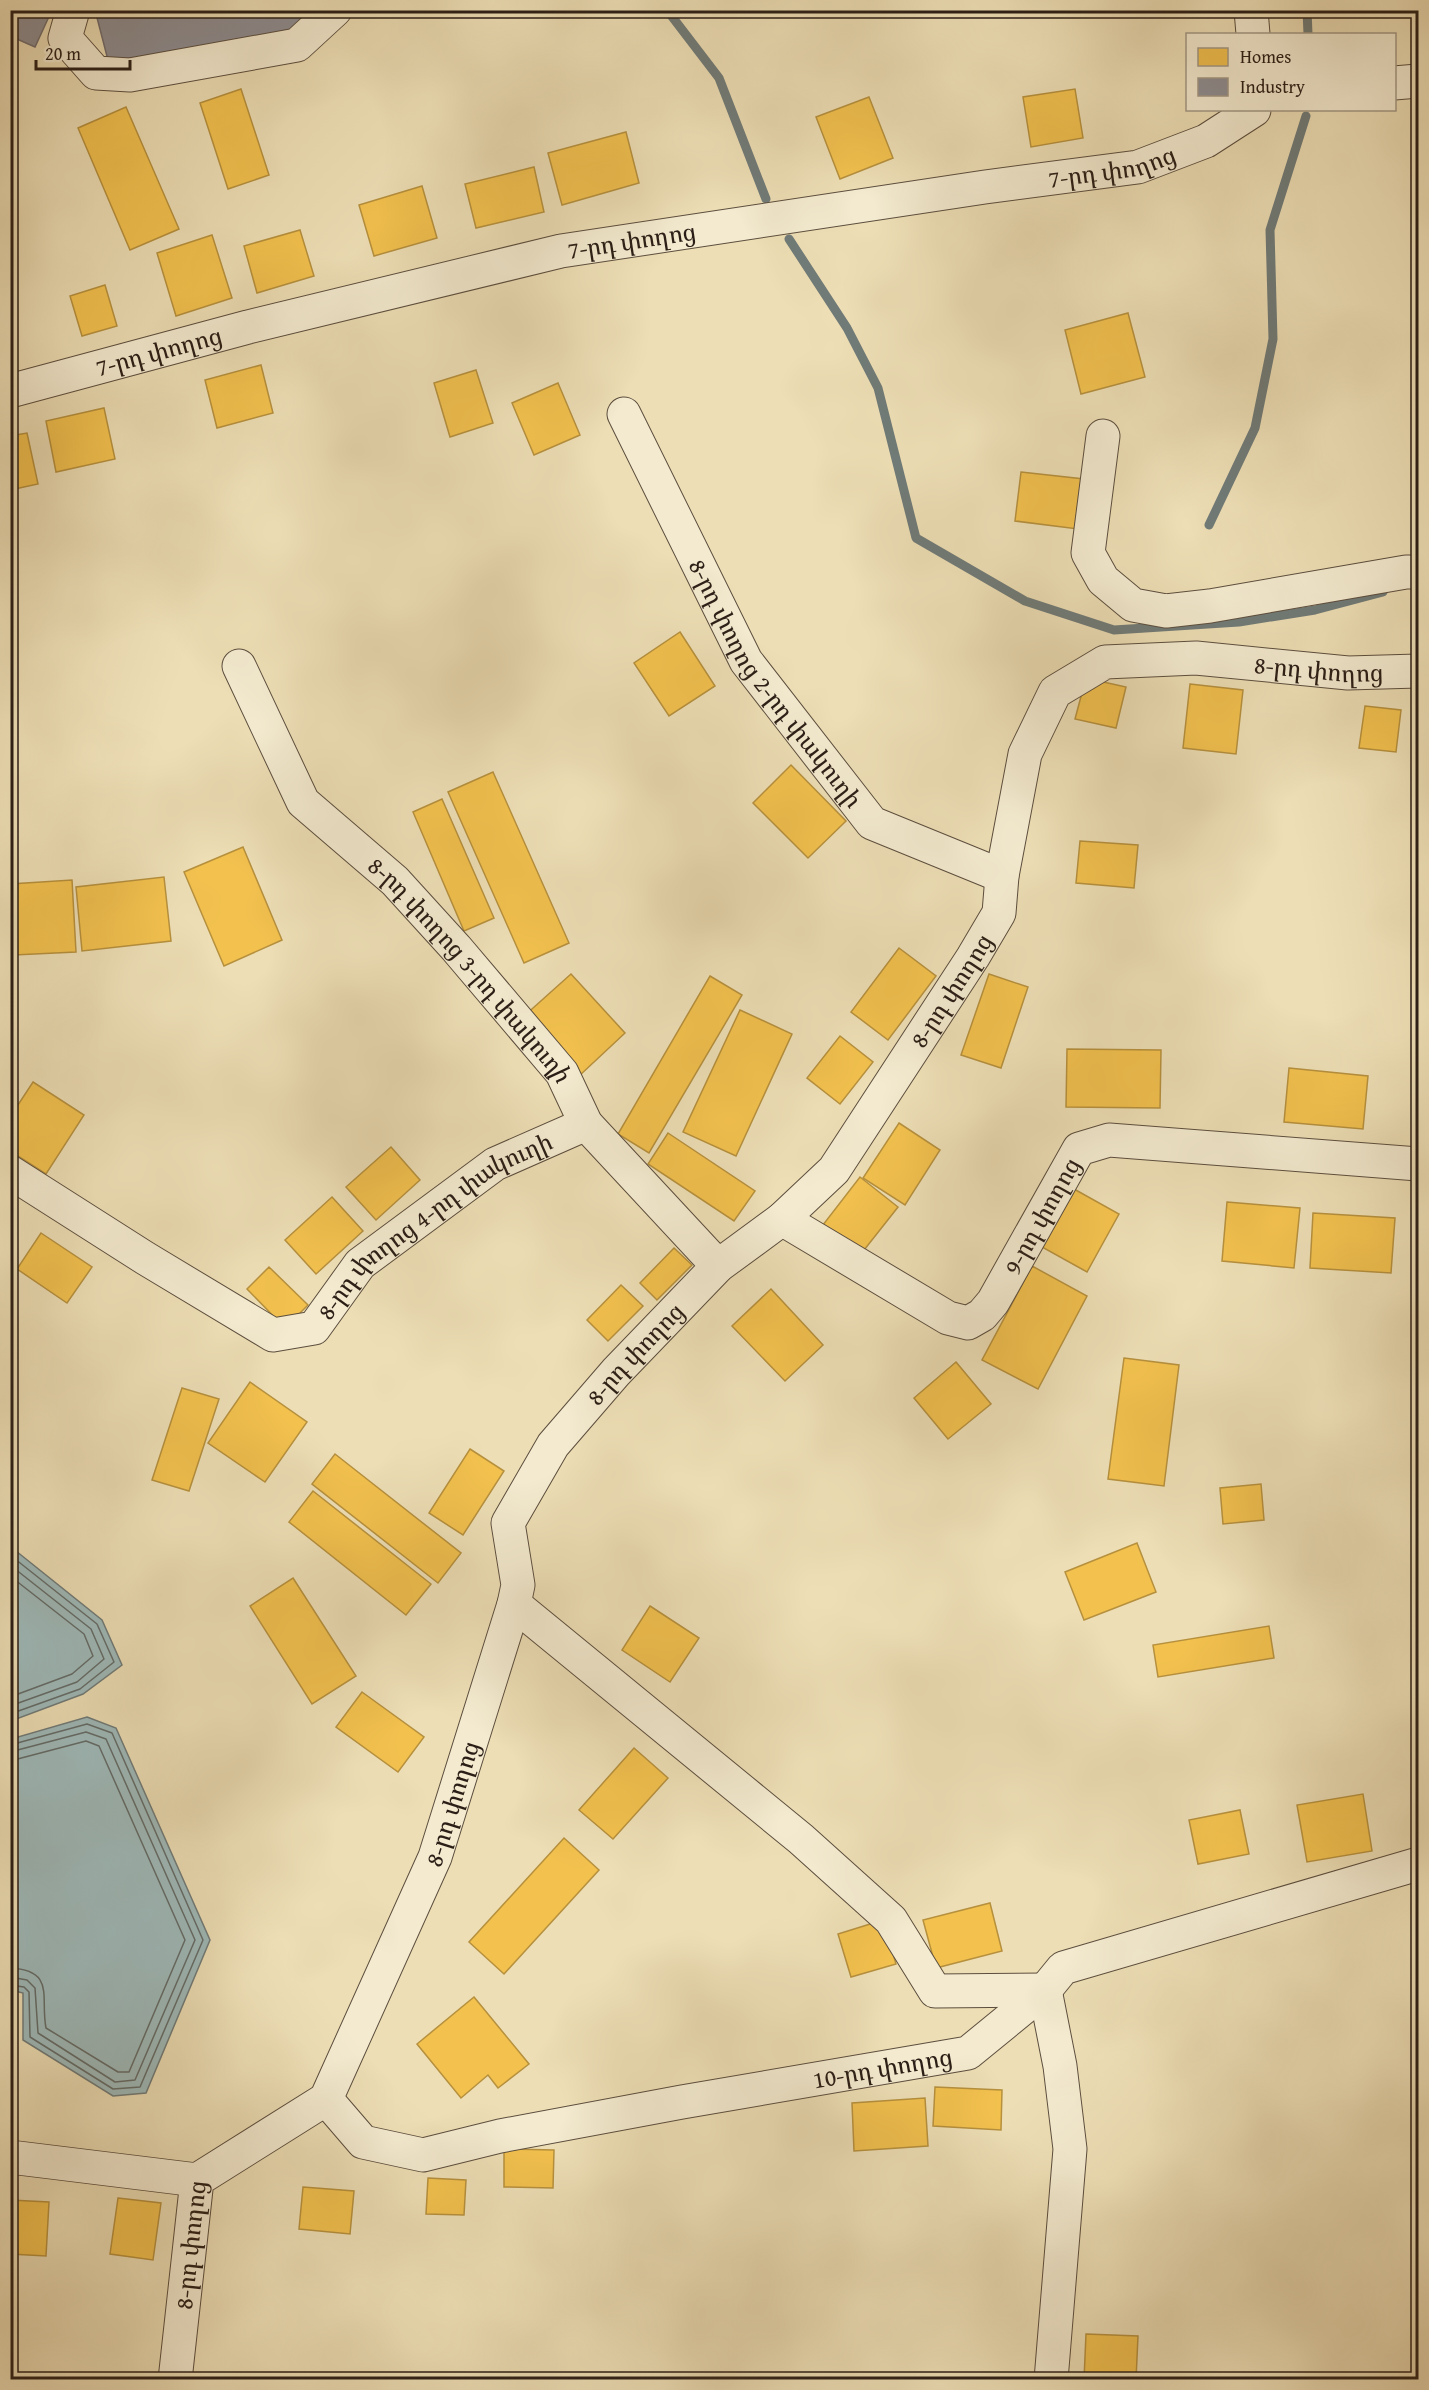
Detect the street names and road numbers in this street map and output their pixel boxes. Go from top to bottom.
street label: 7-րդ փողոց [1046,137,1181,196]
street label: 7-րդ փողոց [565,213,698,267]
street label: 7-րդ փողոց [92,317,226,385]
street label: 8-րդ փողոց 2-րդ փակուղի [681,553,871,815]
street label: 8-րդ փողոց [1253,646,1384,691]
street label: 8-րդ փողոց 3-րդ փակուղի [361,848,581,1088]
street label: 8-րդ փողոց [901,927,1001,1054]
street label: 8-րդ փողոց 4-րդ փակուղի [308,1124,558,1327]
street label: 9-րդ փողոց [995,1151,1088,1281]
street label: 8-րդ փողոց [578,1294,692,1413]
street label: 8-րդ փողոց [415,1736,488,1872]
street label: 10-րդ փողոց [810,2038,955,2097]
street label: 8-րդ փողոց [165,2179,214,2311]

